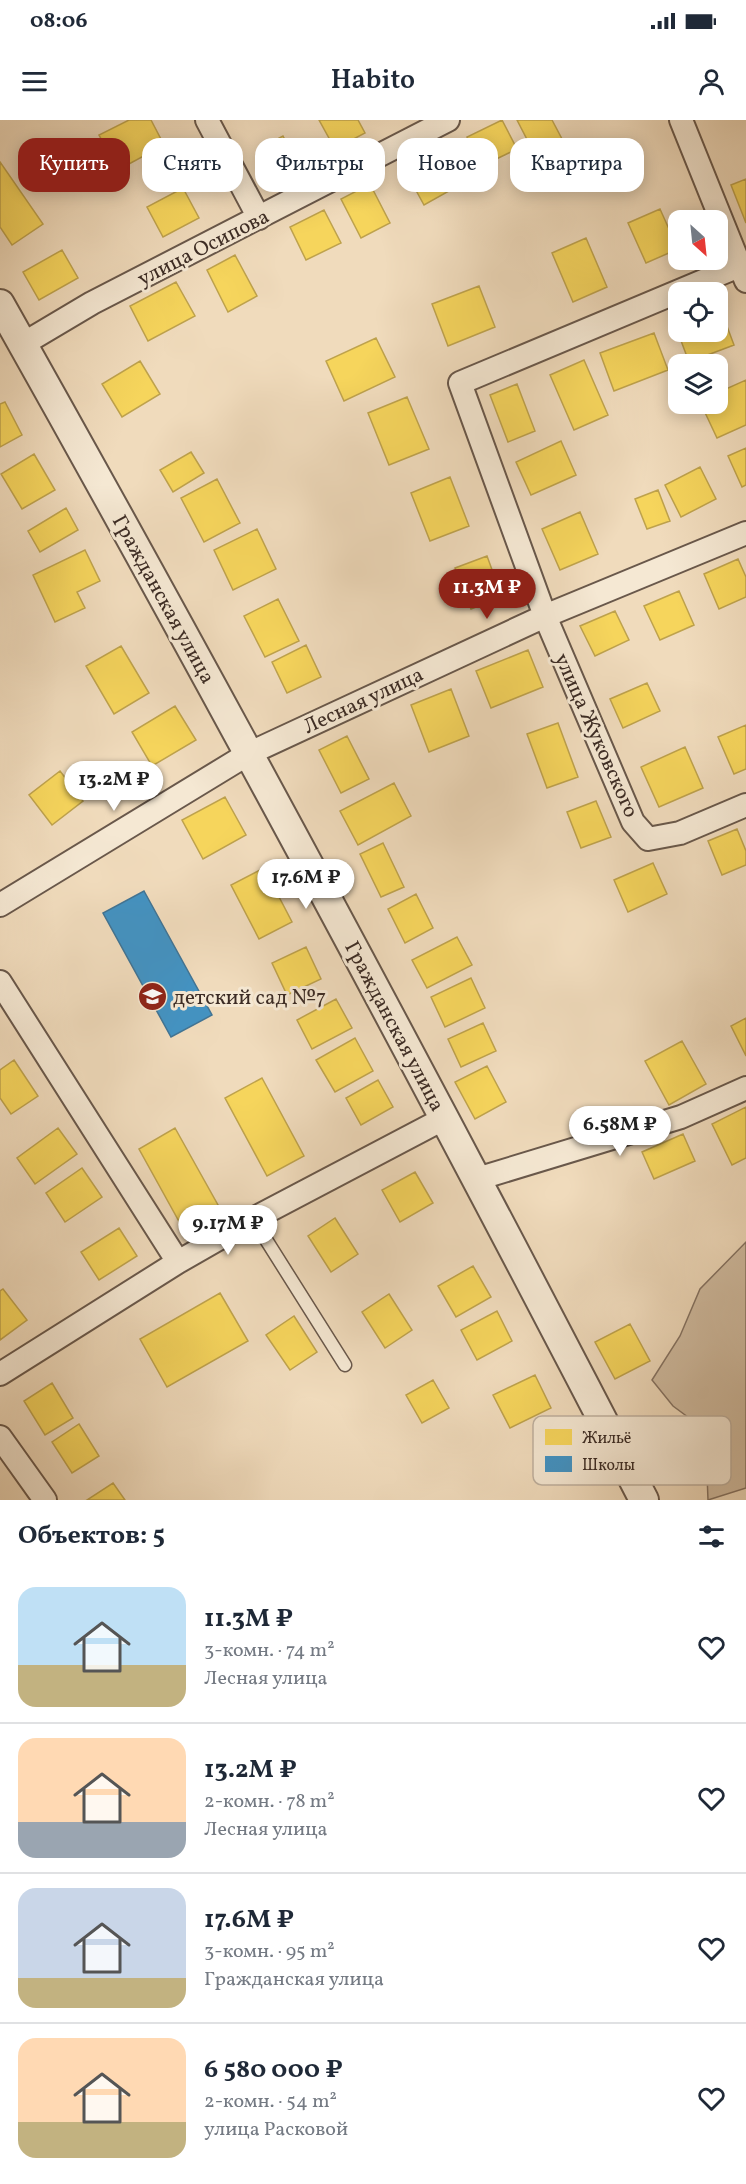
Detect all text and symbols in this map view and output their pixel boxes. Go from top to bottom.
text: 08:06 [30,6,88,37]
text: Habito [331,62,415,100]
icon: menu [18,65,51,98]
icon: person [695,65,728,98]
chip: Купить [18,138,130,192]
chip: Снять [142,138,243,192]
chip: Фильтры [255,138,385,192]
chip: Новое [397,138,498,192]
chip: Квартира [510,138,644,192]
street label: улица Осипова [133,203,275,294]
north arrow [668,210,728,270]
map controls [668,210,728,414]
button: locate [668,282,728,342]
button: layers [668,354,728,414]
street label: Гражданская улица [104,510,221,689]
pin: 11.3M ₽ [432,569,542,620]
text: 11.3M ₽ [453,574,521,602]
street label: улица Жуковского [546,649,645,822]
street label: Лесная улица [299,661,429,742]
pin: 13.2M ₽ [59,761,169,812]
text: 13.2M ₽ [78,766,150,794]
pin: 17.6M ₽ [251,859,361,910]
text: 17.6M ₽ [271,864,341,892]
street label: Гражданская улица [336,936,451,1117]
school or university icon: детский сад №7 [136,981,168,1013]
place label: детский сад №7 [173,984,326,1013]
pin: 6.58M ₽ [565,1106,675,1157]
text: 6.58M ₽ [583,1111,657,1139]
pin: 9.17M ₽ [173,1205,283,1256]
text: 9.17M ₽ [192,1210,264,1238]
legend [533,1416,731,1485]
text: Жильё [582,1428,631,1450]
text: Школы [582,1455,635,1477]
text: Объектов: 5 [18,1518,165,1554]
icon: filters [695,1520,728,1553]
text: 11.3M ₽ [204,1601,293,1637]
icon: home [66,1611,138,1683]
icon: heart [695,1631,728,1664]
text: 3-комн. · 74 m² [204,1637,335,1665]
text: Лесная улица [204,1665,328,1693]
text: 13.2M ₽ [204,1752,297,1788]
icon: home [66,1762,138,1834]
icon: heart [695,1782,728,1815]
text: 2-комн. · 78 m² [204,1788,335,1816]
text: Лесная улица [204,1816,328,1844]
text: 17.6M ₽ [204,1902,294,1938]
icon: home [66,1912,138,1984]
icon: heart [695,1932,728,1965]
text: 3-комн. · 95 m² [204,1938,335,1966]
text: Гражданская улица [204,1966,384,1994]
text: 6 580 000 ₽ [204,2052,343,2088]
icon: home [66,2062,138,2134]
icon: heart [695,2082,728,2115]
text: 2-комн. · 54 m² [204,2088,337,2116]
text: улица Расковой [204,2116,348,2144]

